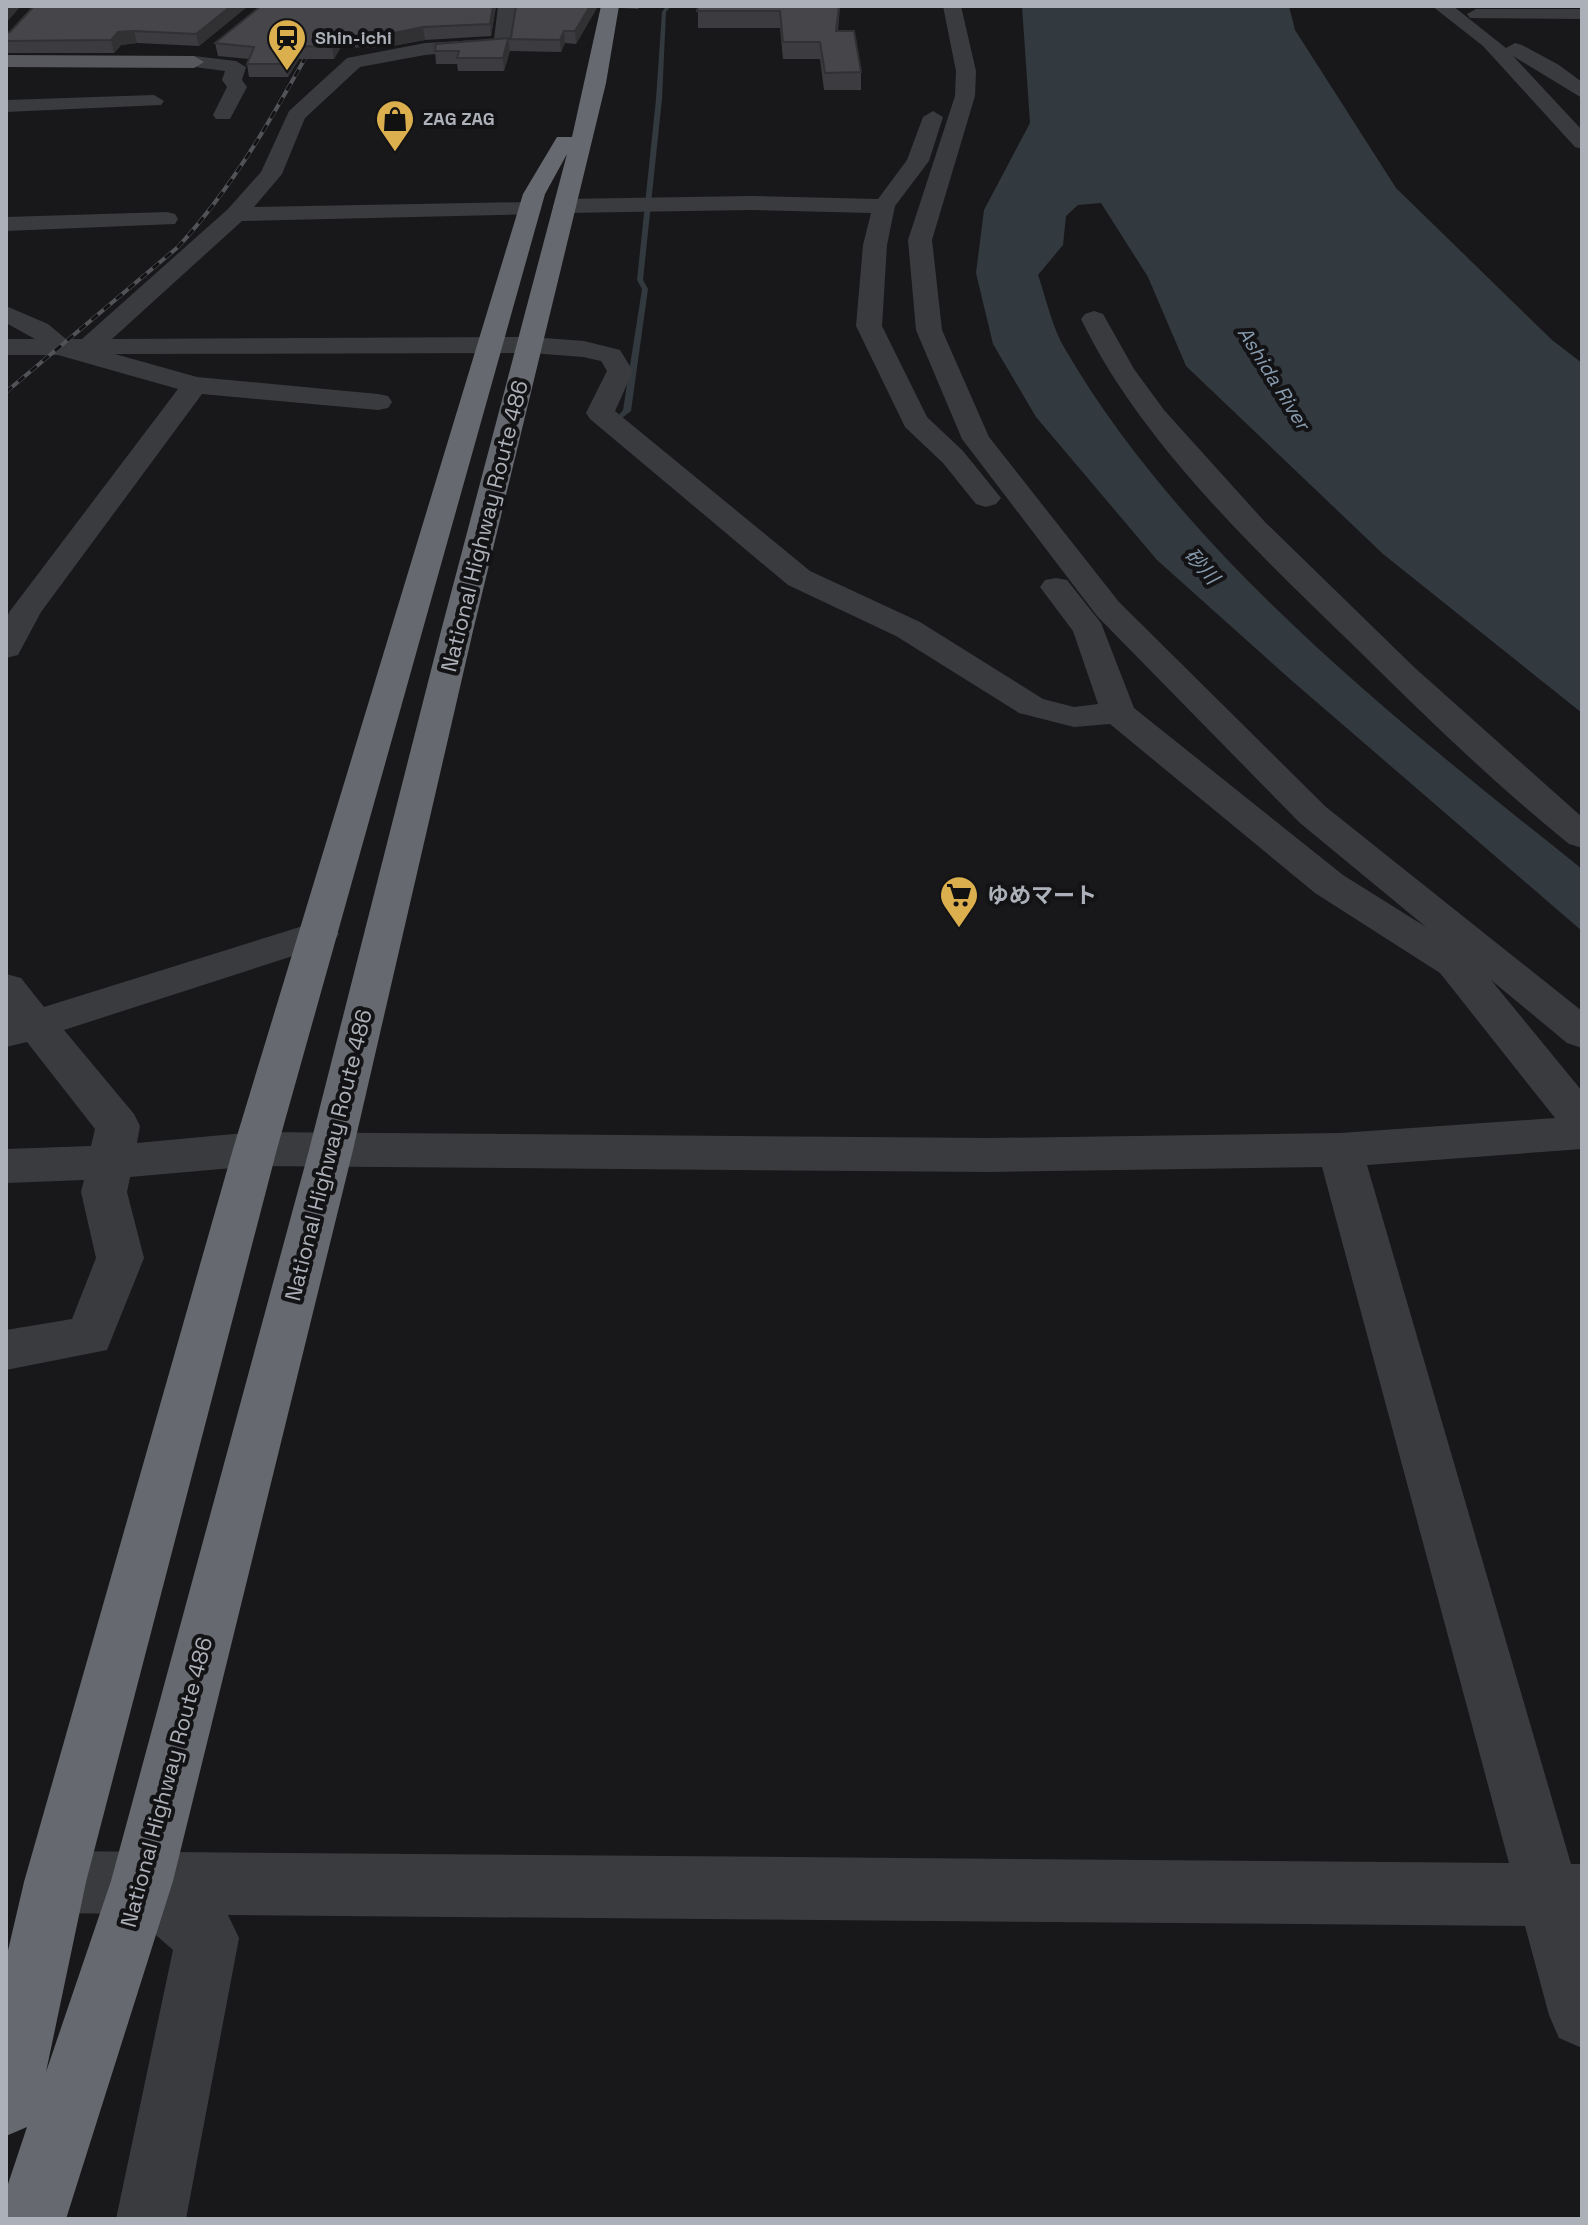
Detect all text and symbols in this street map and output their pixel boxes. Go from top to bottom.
station icon: Shin-ichi [266,17,308,72]
place label: Shin-ichi [315,26,392,49]
shop icon: ZAG ZAG [374,98,416,153]
place label: ZAG ZAG [423,107,495,130]
water label: Ashida River [1232,321,1317,437]
street label: National Highway Route 486 [434,377,534,675]
water label: 砂川 [1179,542,1226,591]
supermarket icon: ゆめマート [938,874,980,929]
place label: ゆめマート [987,881,1097,909]
street label: National Highway Route 486 [278,1006,378,1304]
street label: National Highway Route 486 [114,1634,218,1930]

